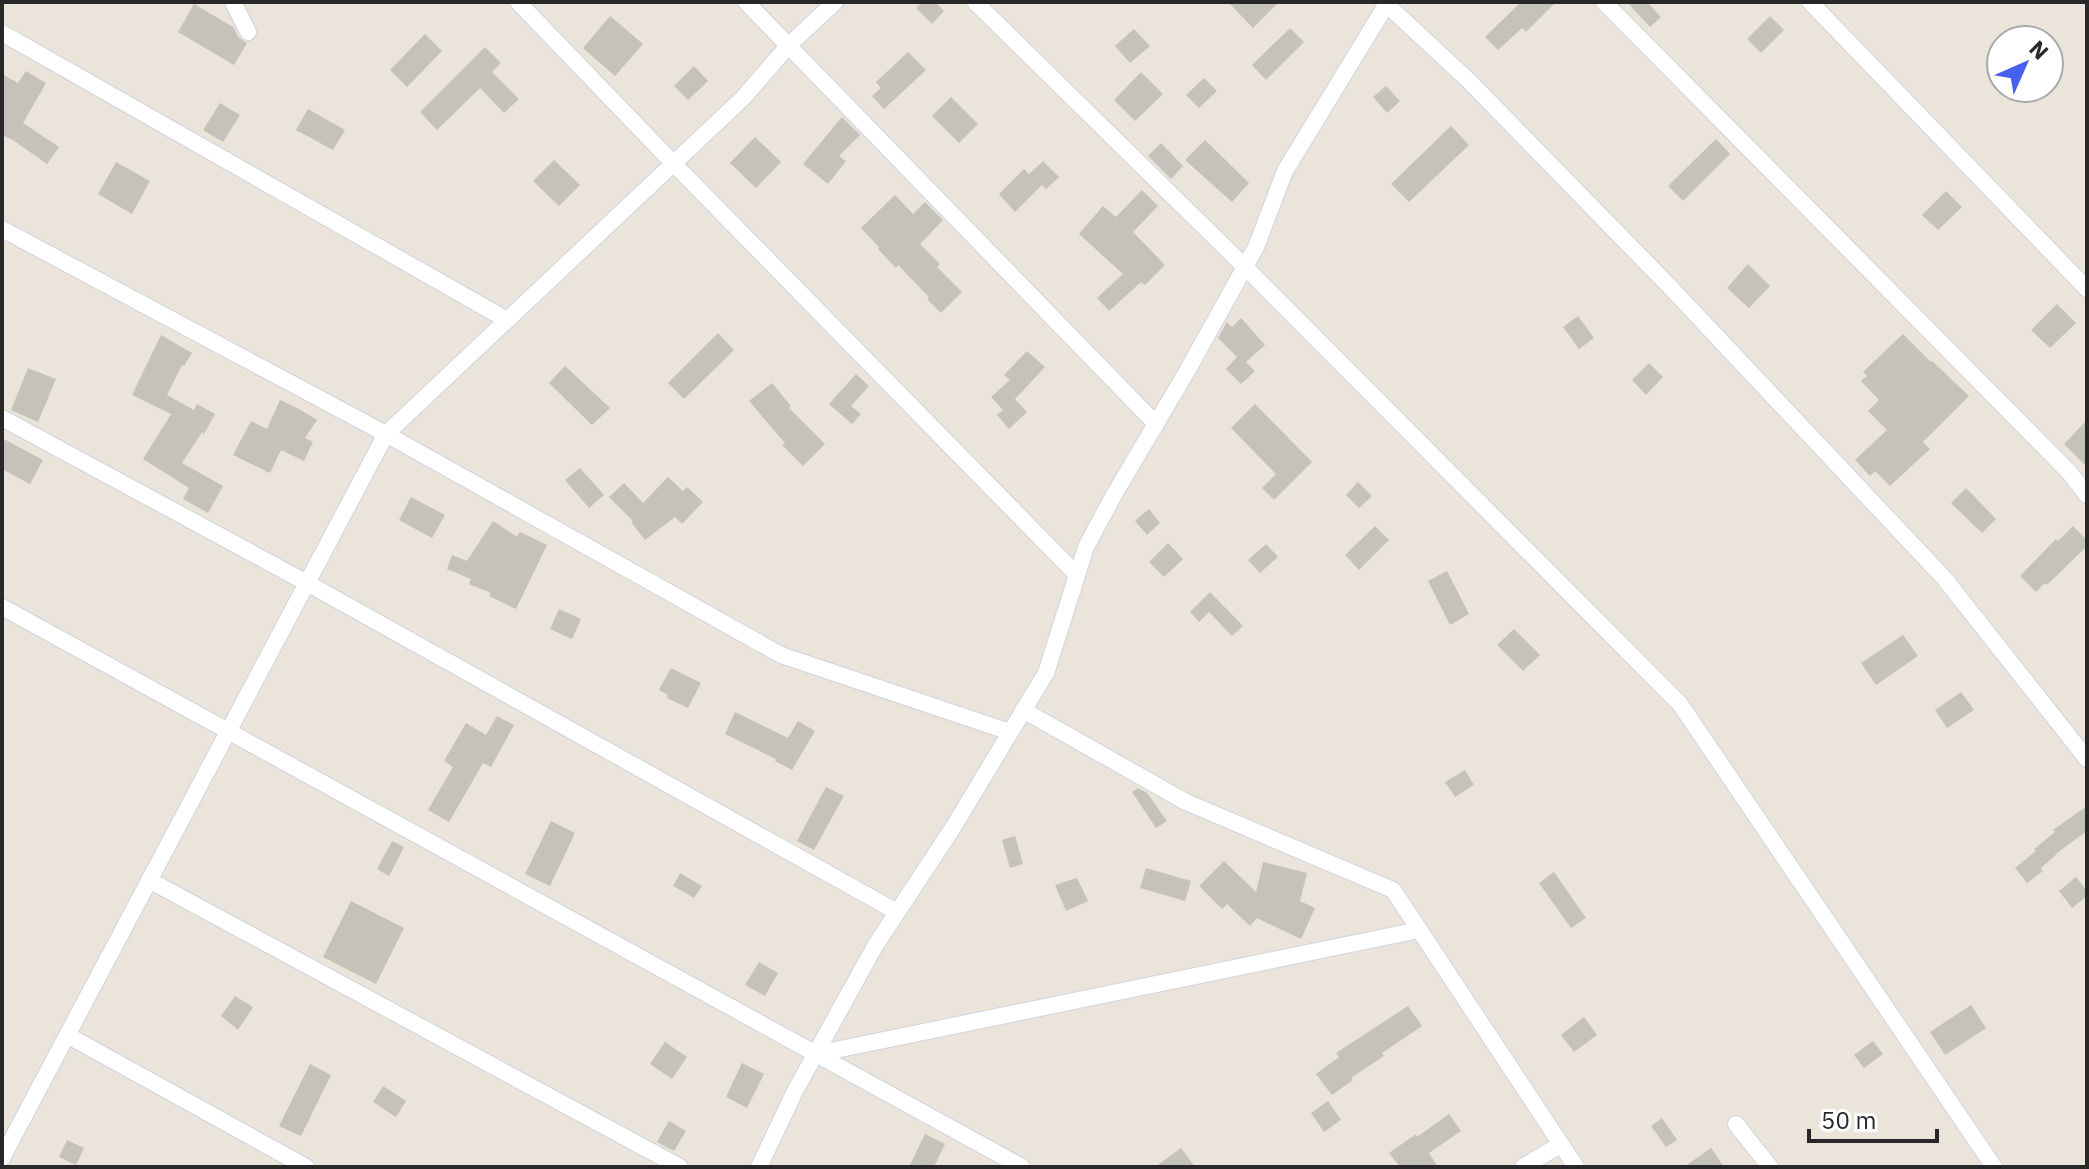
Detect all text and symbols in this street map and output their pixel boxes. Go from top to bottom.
north arrow [1985,24,2065,104]
text: N [2024,34,2055,65]
scale bar [1809,1093,1937,1143]
text: 50 m [1821,1104,1876,1136]

